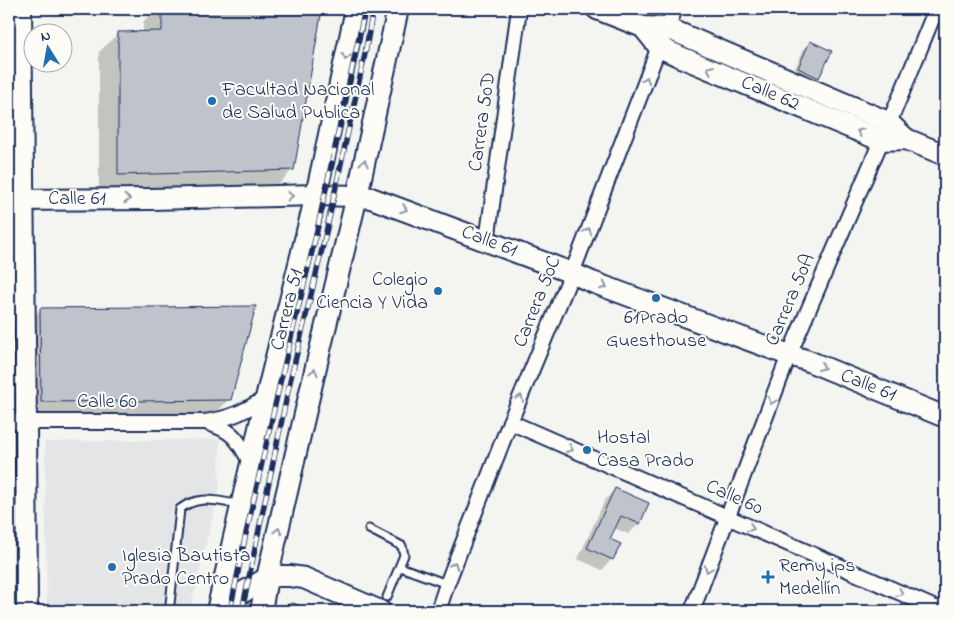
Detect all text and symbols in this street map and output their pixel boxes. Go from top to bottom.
north arrow [22,22,72,72]
text: N [39,26,52,48]
one-way arrow [341,52,352,61]
one-way arrow [706,64,715,75]
street label: Calle 62 [736,69,804,119]
street label: Carrera 50D [462,71,504,173]
place label: Facultad Nacional de Salud Publica [221,76,374,128]
one-way arrow [641,76,651,84]
marker: Facultad Nacional de Salud Publica [206,95,218,107]
one-way arrow [856,127,864,137]
one-way arrow [358,159,369,168]
street label: Calle 61 [48,185,106,214]
one-way arrow [286,191,294,201]
one-way arrow [124,194,132,204]
one-way arrow [399,204,407,214]
street label: Calle 61 [457,218,521,266]
one-way arrow [582,227,592,236]
street label: Carrera 50A [759,249,823,351]
street label: Carrera 50C [507,252,569,352]
street label: Carrera 51 [264,266,312,354]
place label: Colegio Ciencia Y Vida [316,266,428,318]
one-way arrow [599,280,608,290]
marker: Colegio Ciencia Y Vida [432,285,444,297]
marker: 61Prado Guesthouse [650,292,662,304]
place label: 61Prado Guesthouse [606,304,706,356]
one-way arrow [817,361,826,371]
street label: Calle 61 [836,362,900,410]
one-way arrow [308,368,319,377]
street label: Calle 60 [77,388,137,417]
one-way arrow [513,394,524,403]
one-way arrow [768,396,778,405]
place label: Hostal Casa Prado [597,424,694,476]
one-way arrow [565,442,574,453]
marker: Hostal Casa Prado [581,444,593,456]
street label: Calle 60 [701,473,768,524]
one-way arrow [746,521,755,532]
one-way arrow [272,526,283,535]
place label: Iglesia Bautista Prado Centro [122,542,250,594]
place label: Remy ips Medellín [779,552,855,604]
marker: Iglesia Bautista Prado Centro [106,561,118,573]
one-way arrow [448,562,458,570]
one-way arrow [704,565,714,573]
marker: Remy ips Medellín [761,570,775,584]
one-way arrow [895,586,904,597]

